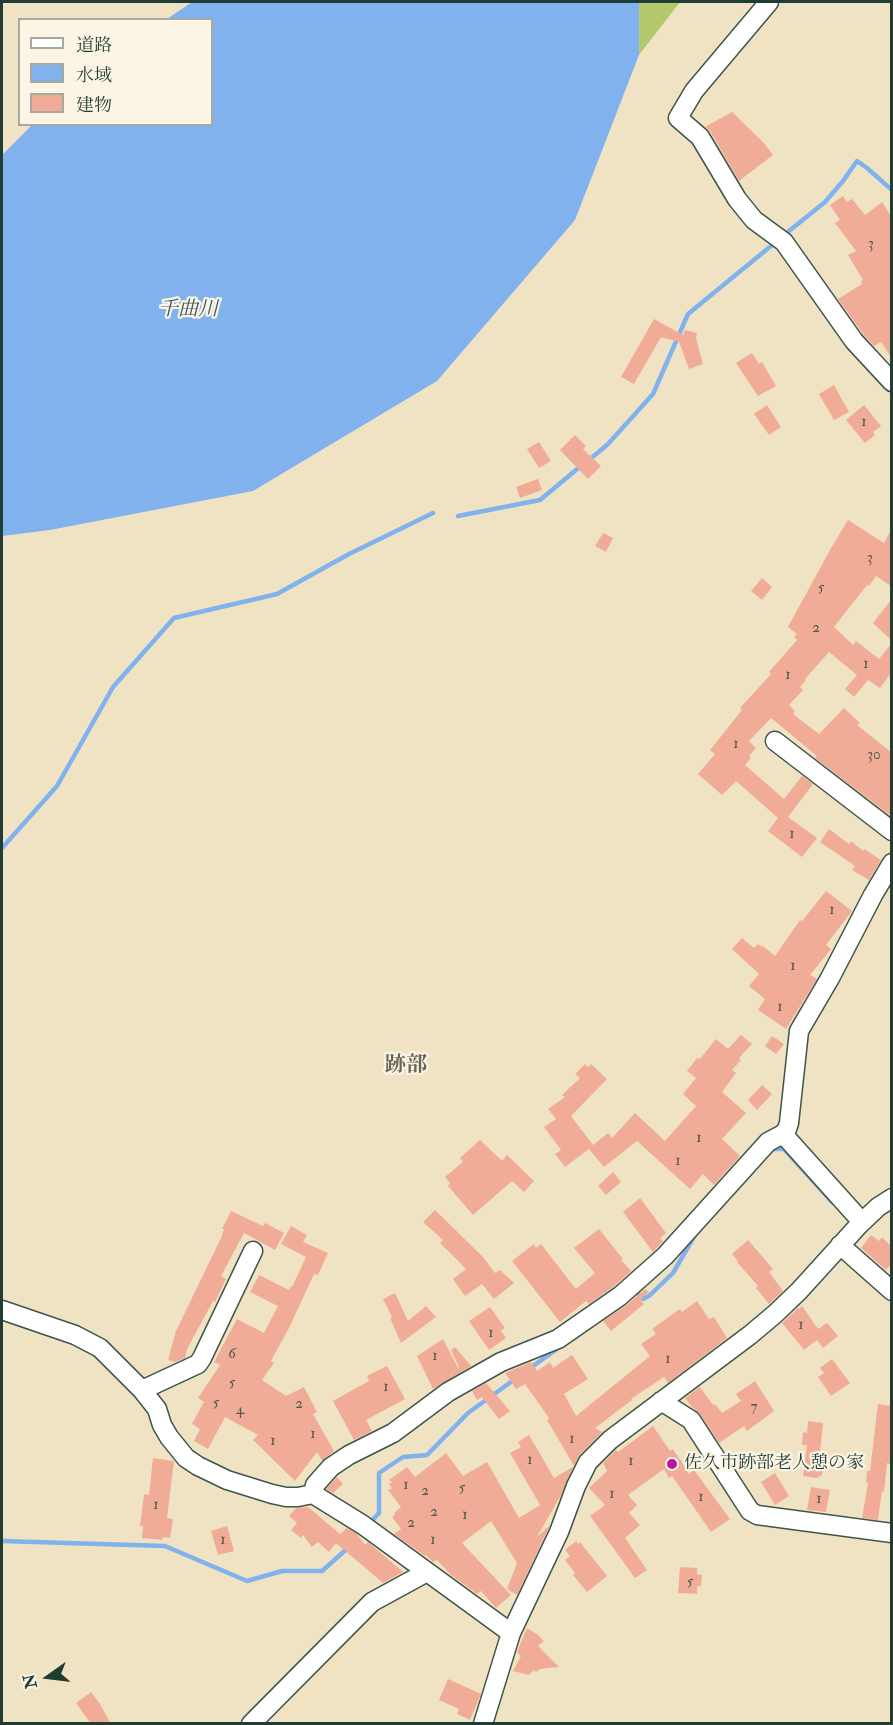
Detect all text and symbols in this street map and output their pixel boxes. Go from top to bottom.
legend [18,18,213,126]
text: 道路 [76,34,112,57]
text: 水域 [76,64,112,87]
text: 建物 [76,94,112,117]
house number: 3 [868,236,874,254]
water label: 千曲川 [158,299,218,323]
house number: 1 [861,414,867,432]
house number: 3 [867,550,873,568]
house number: 5 [818,580,824,598]
house number: 2 [812,620,820,638]
house number: 1 [863,656,869,674]
house number: 1 [785,667,791,685]
house number: 1 [733,736,739,754]
house number: 30 [867,747,881,765]
house number: 1 [789,826,795,844]
house number: 1 [829,902,835,920]
house number: 1 [790,958,796,976]
house number: 1 [777,999,783,1017]
district label: 跡部 [385,1053,427,1079]
house number: 1 [696,1130,702,1148]
house number: 1 [675,1153,681,1171]
house number: 1 [798,1317,804,1335]
house number: 1 [488,1325,494,1343]
house number: 6 [228,1346,236,1364]
house number: 1 [432,1348,438,1366]
house number: 1 [665,1351,671,1369]
house number: 5 [229,1375,235,1393]
house number: 1 [383,1379,389,1397]
house number: 5 [213,1395,219,1413]
house number: 2 [295,1396,303,1414]
house number: 7 [751,1399,757,1417]
house number: 4 [236,1402,244,1420]
house number: 1 [310,1426,316,1444]
house number: 1 [569,1431,575,1449]
house number: 1 [270,1433,276,1451]
house number: 1 [527,1452,533,1470]
house number: 1 [628,1453,634,1471]
place label: 佐久市跡部老人憩の家 [684,1453,864,1475]
marker: 佐久市跡部老人憩の家 [665,1457,679,1471]
house number: 1 [403,1477,409,1495]
house number: 5 [459,1480,465,1498]
house number: 2 [421,1483,429,1501]
house number: 1 [609,1486,615,1504]
house number: 1 [698,1489,704,1507]
house number: 1 [816,1491,822,1509]
house number: 1 [153,1497,159,1515]
house number: 2 [430,1504,438,1522]
house number: 1 [462,1507,468,1525]
house number: 2 [407,1515,415,1533]
house number: 1 [220,1532,226,1550]
house number: 1 [430,1532,436,1550]
house number: 5 [687,1574,693,1592]
north arrow [18,1647,78,1707]
text: N [19,1672,42,1691]

